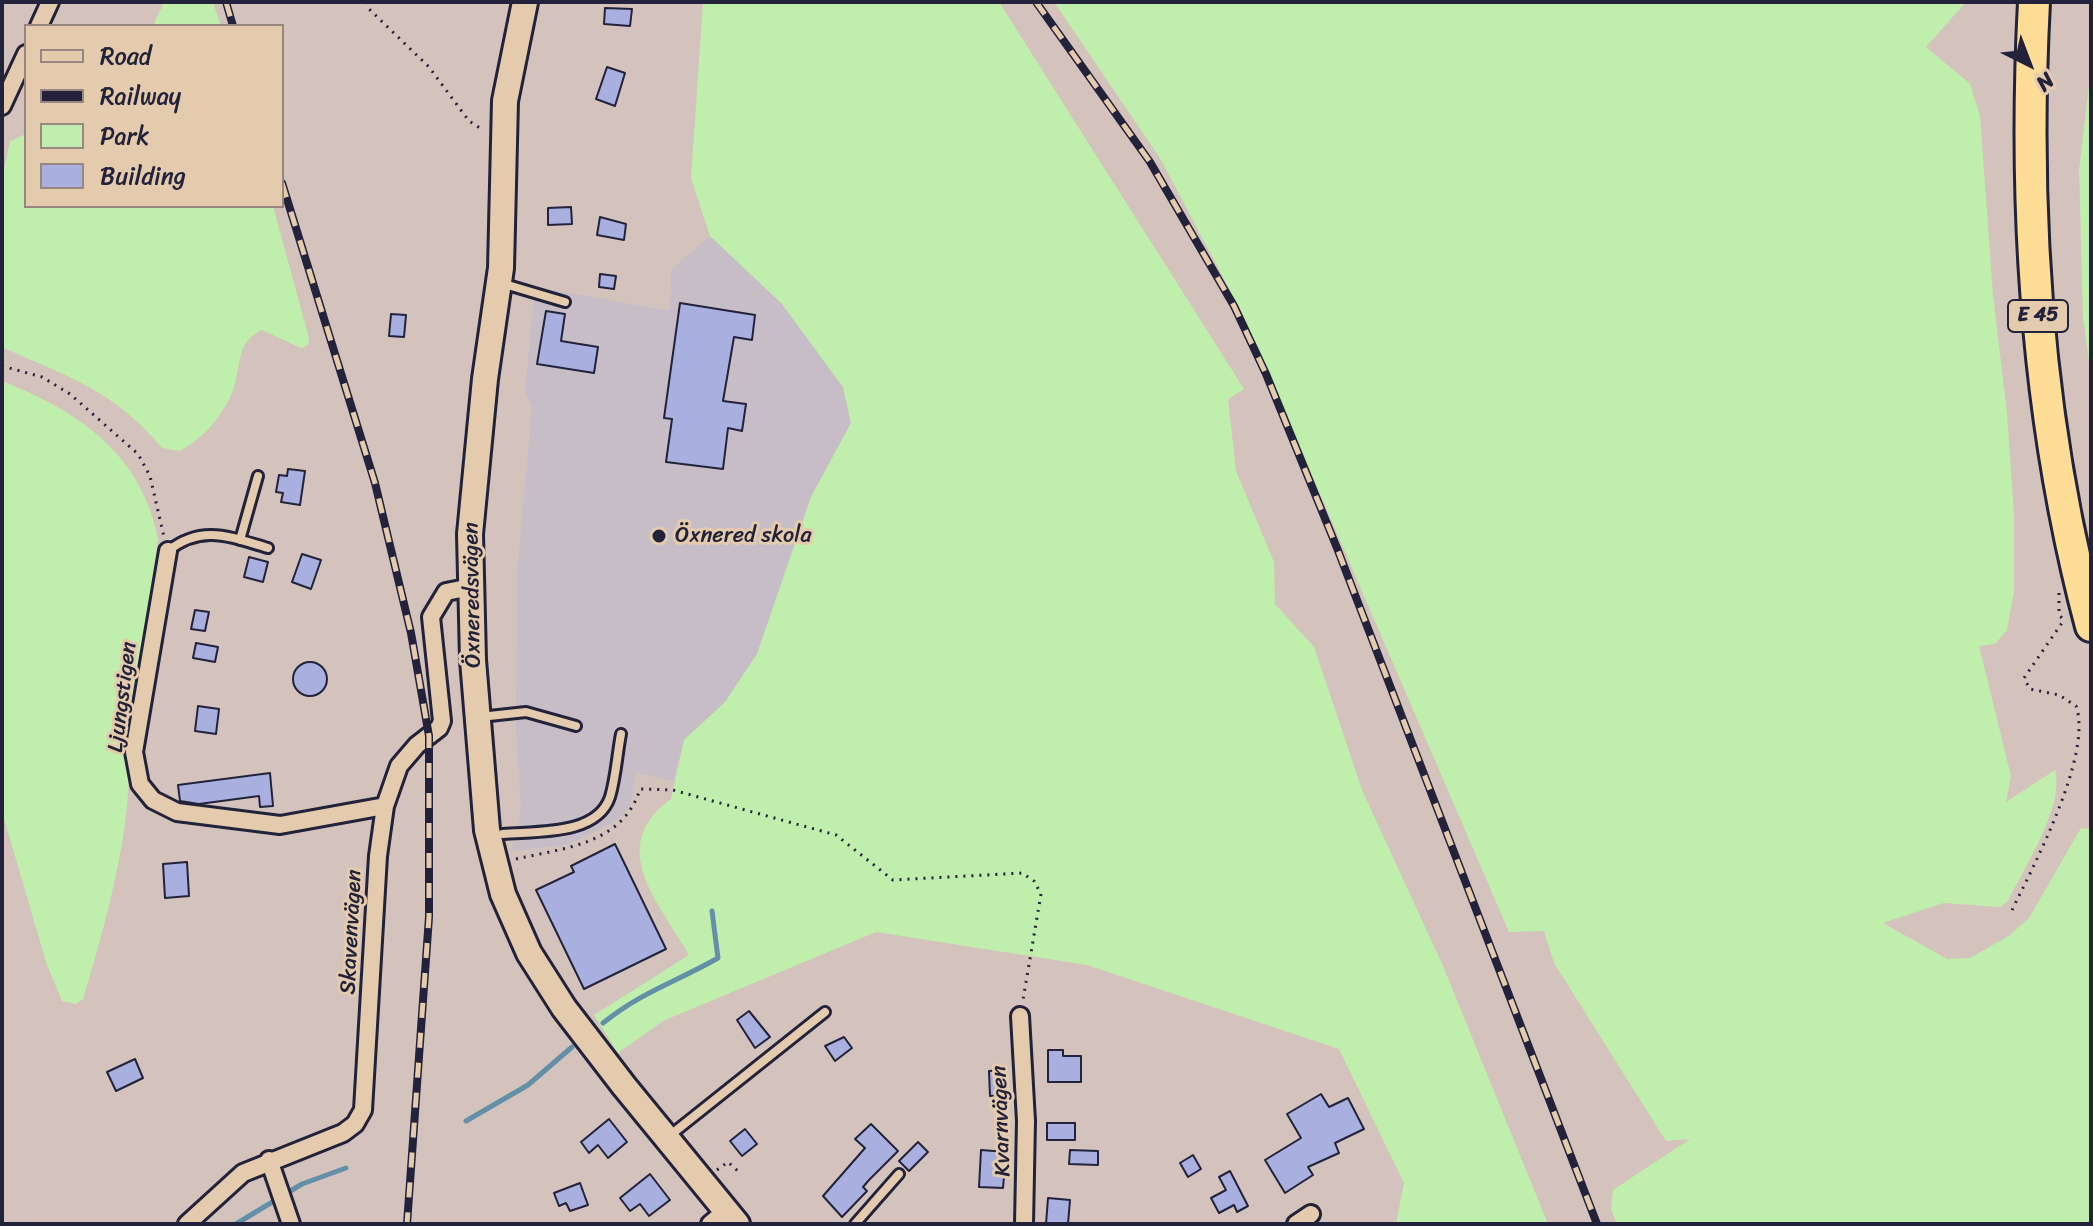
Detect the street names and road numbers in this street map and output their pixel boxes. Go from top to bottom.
road number: E 45 [2008,300,2068,332]
street label: Öxneredsvägen [459,522,487,668]
street label: Ljungstigen [103,640,143,754]
street label: Skavenvägen [336,869,368,995]
street label: Kvarnvägen [987,1065,1017,1177]

